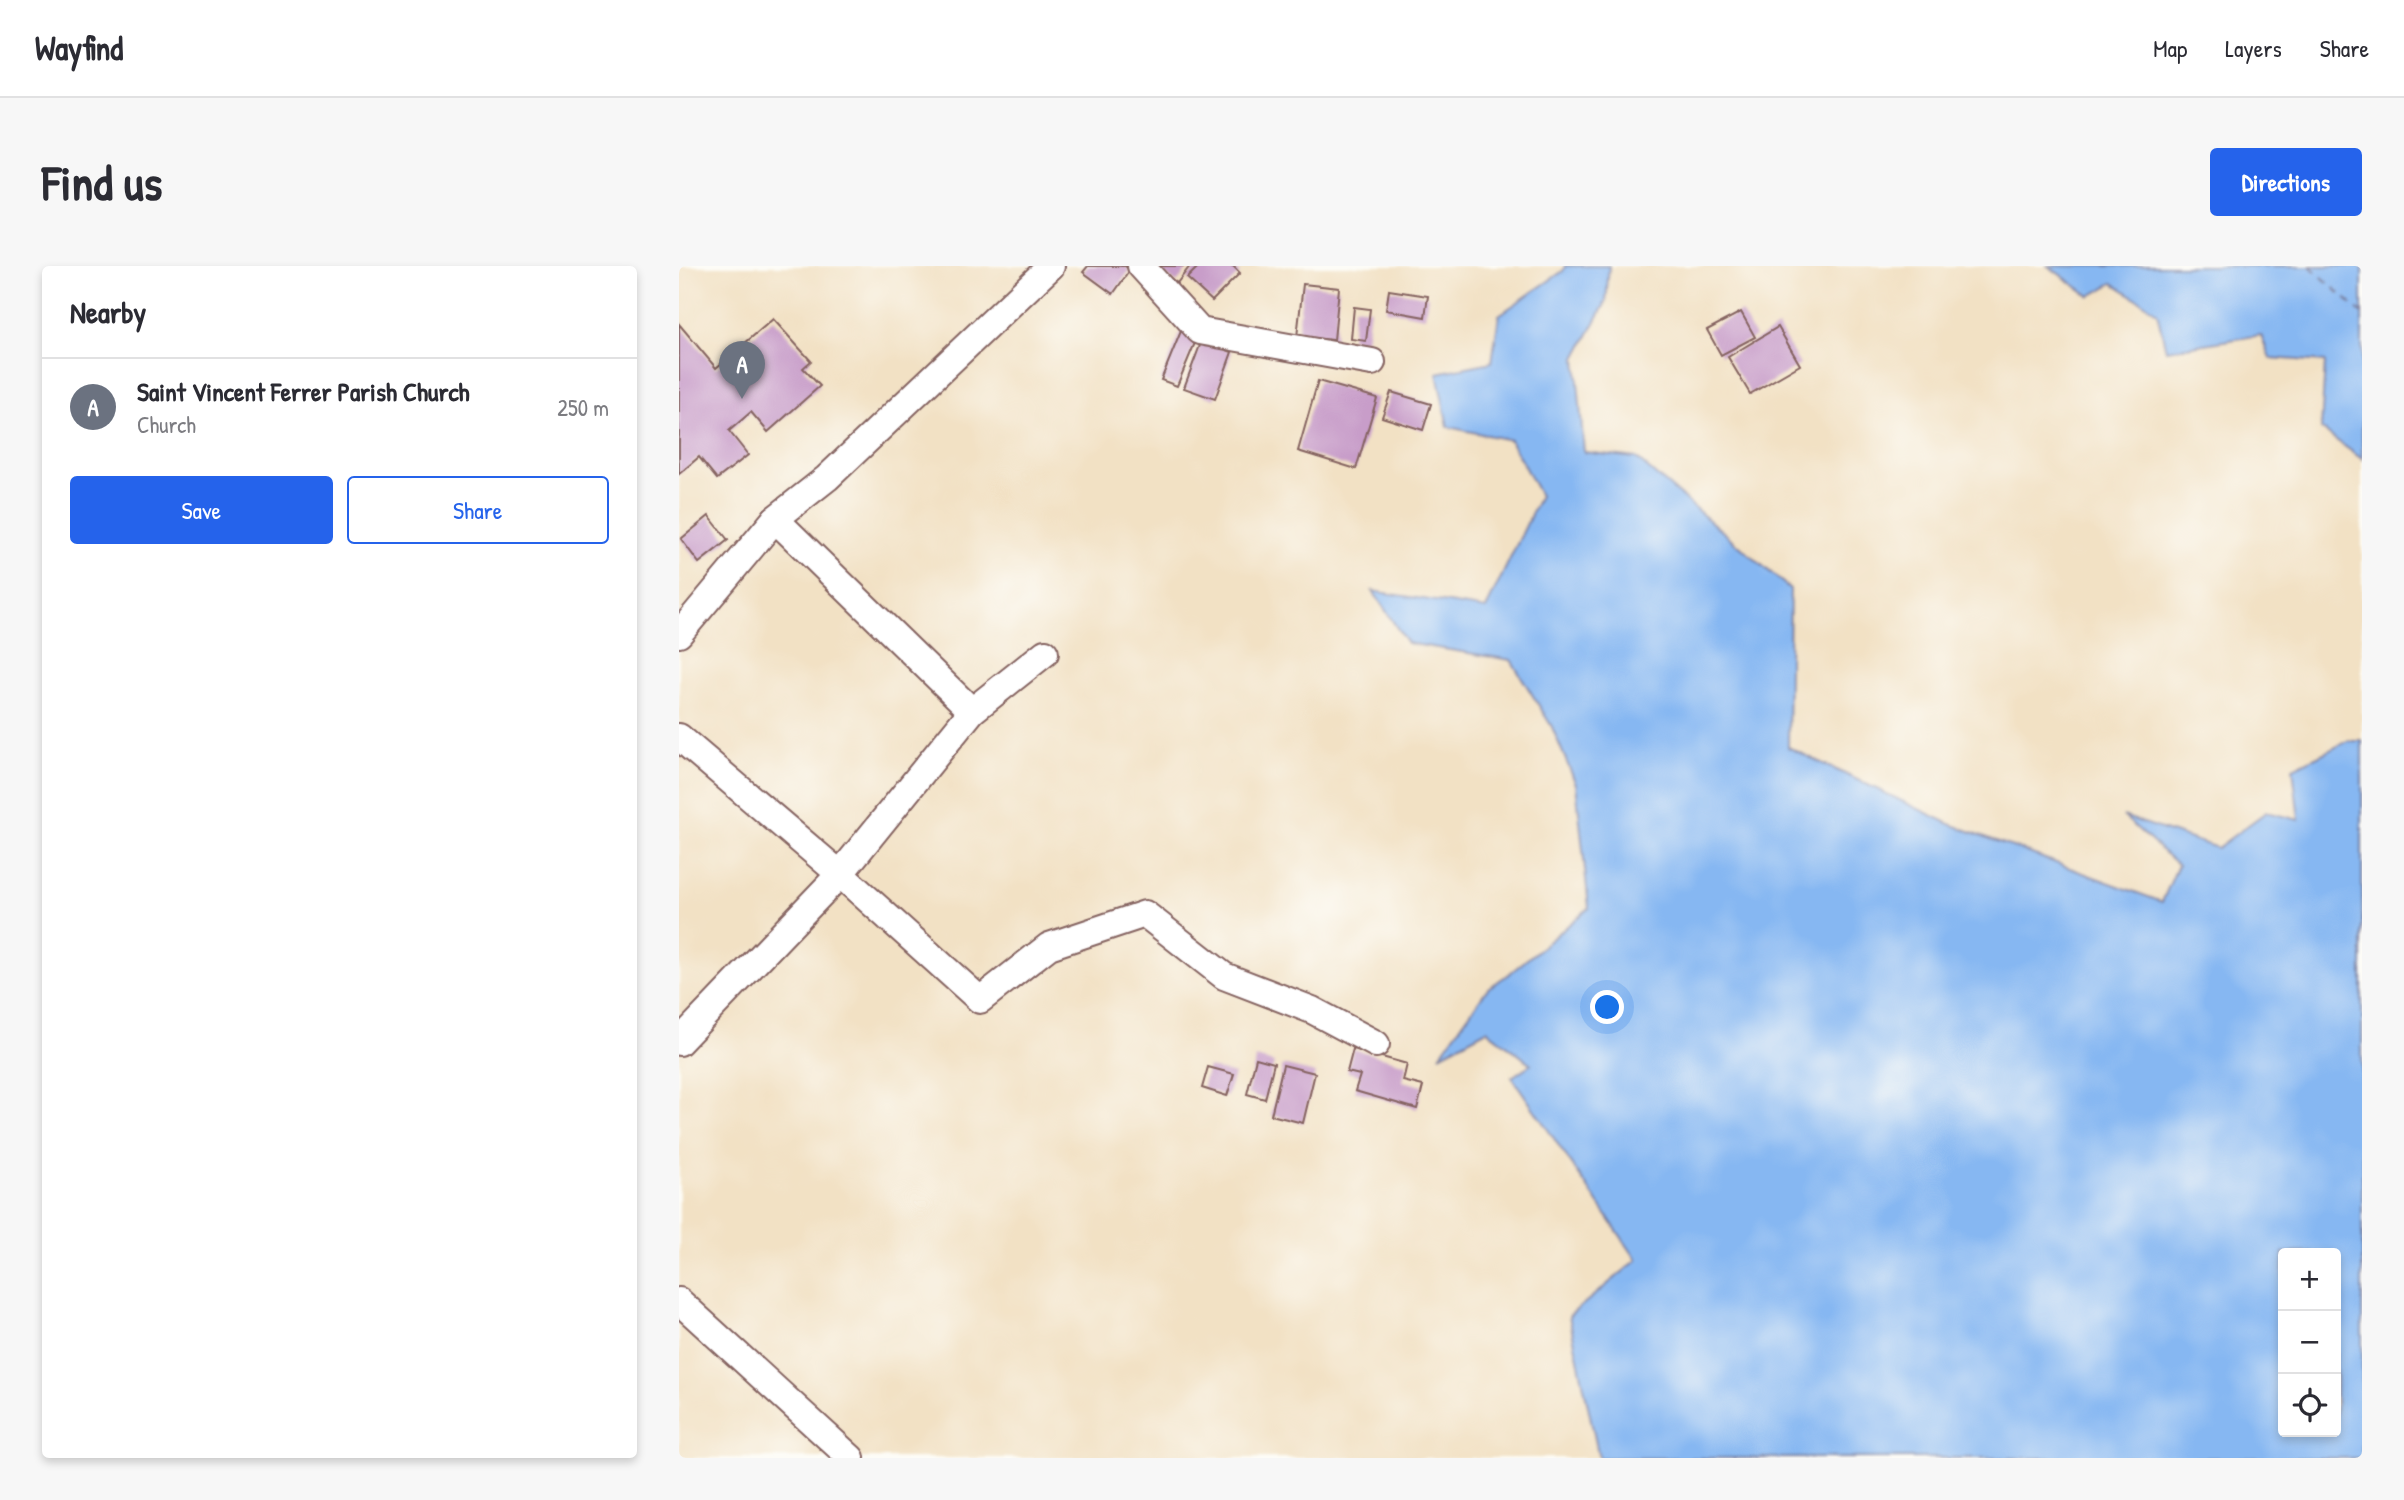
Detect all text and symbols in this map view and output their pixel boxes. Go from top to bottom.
text: Wayfind [35,26,123,70]
text: Map [2153,32,2187,64]
text: Layers [2225,32,2282,64]
text: Share [2320,32,2369,64]
button: Directions [2210,148,2362,216]
text: Find us [42,149,162,215]
text: Nearby [70,292,146,332]
pin: A [719,341,765,399]
text: Saint Vincent Ferrer Parish Church [137,374,469,409]
text: A [87,392,99,423]
text: 250 m [557,392,609,423]
text: Church [137,409,196,440]
button: Save [70,476,333,544]
button: Share [347,476,609,544]
your location [1590,990,1624,1024]
map controls [2278,1248,2341,1437]
button: + [2278,1248,2341,1311]
button: − [2278,1311,2341,1374]
button: locate [2278,1374,2341,1437]

